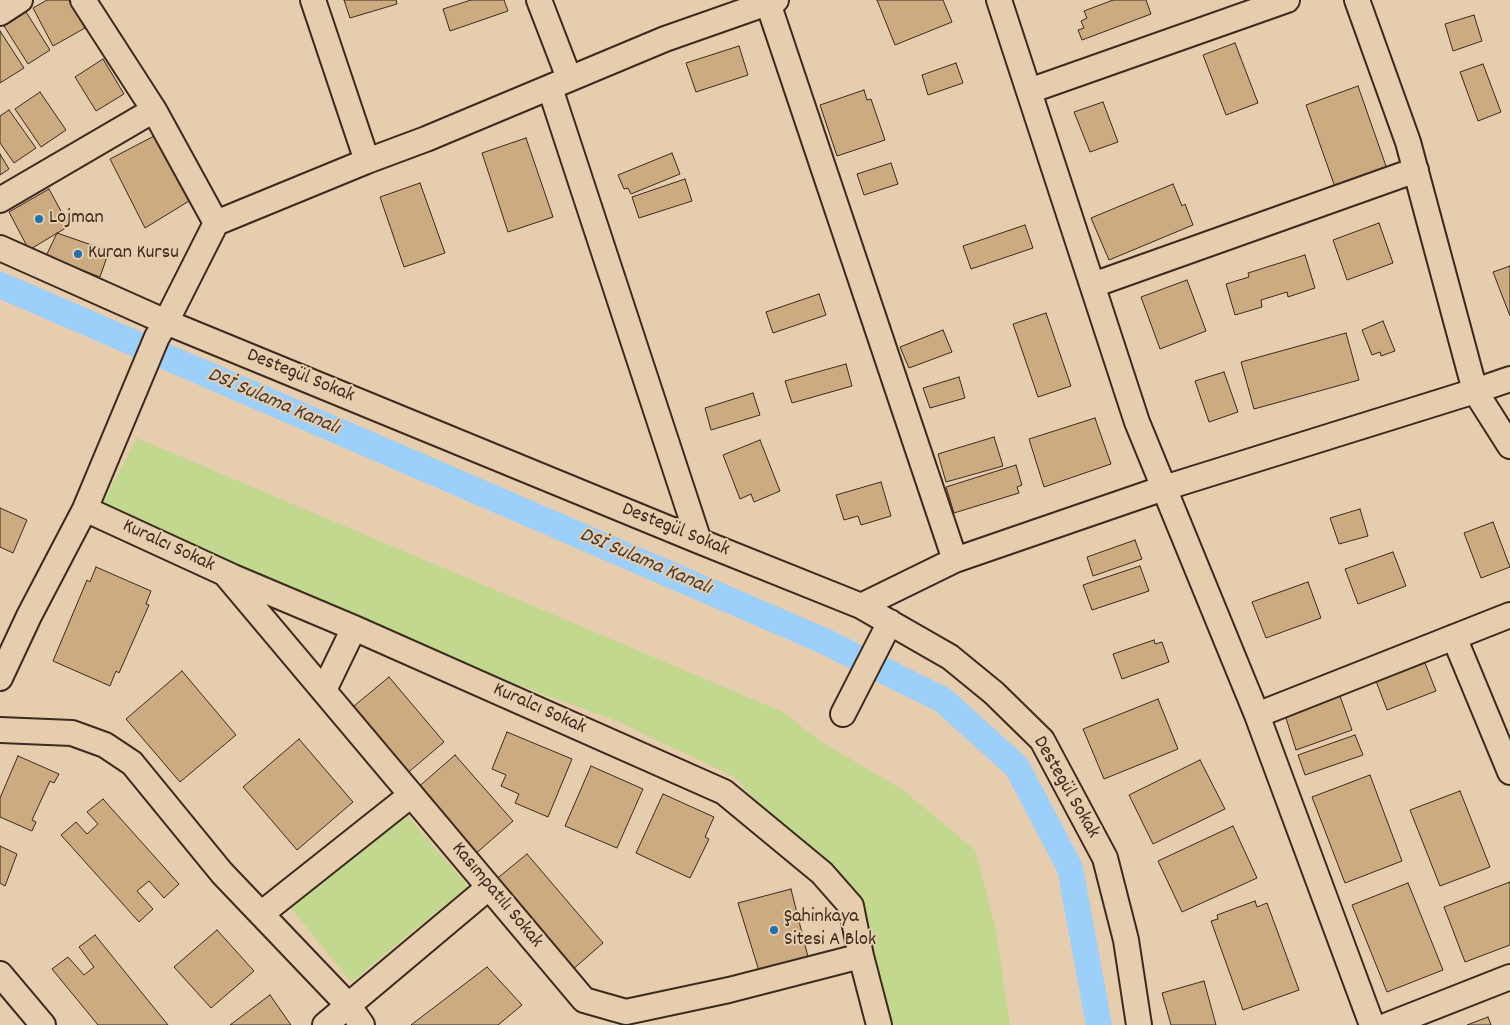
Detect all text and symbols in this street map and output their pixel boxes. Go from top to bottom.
place label: Lojman [49,207,104,231]
marker: Lojman [33,213,45,225]
place label: Kuran Kursu [88,242,179,266]
marker: Kuran Kursu [72,248,84,260]
street label: Destegül Sokak [243,345,357,409]
water label: DSİ Sulama Kanalı [203,364,343,442]
street label: Destegül Sokak [618,499,732,563]
street label: Kuralcı Sokak [118,515,218,579]
water label: DSİ Sulama Kanalı [575,524,715,602]
street label: Kuralcı Sokak [489,679,589,741]
street label: Destegül Sokak [1026,733,1104,843]
street label: Kasımpatılı Sokak [445,838,547,954]
place label: Şahinkaya Sitesi A Blok [784,906,876,953]
marker: Şahinkaya Sitesi A Blok [768,924,780,936]

